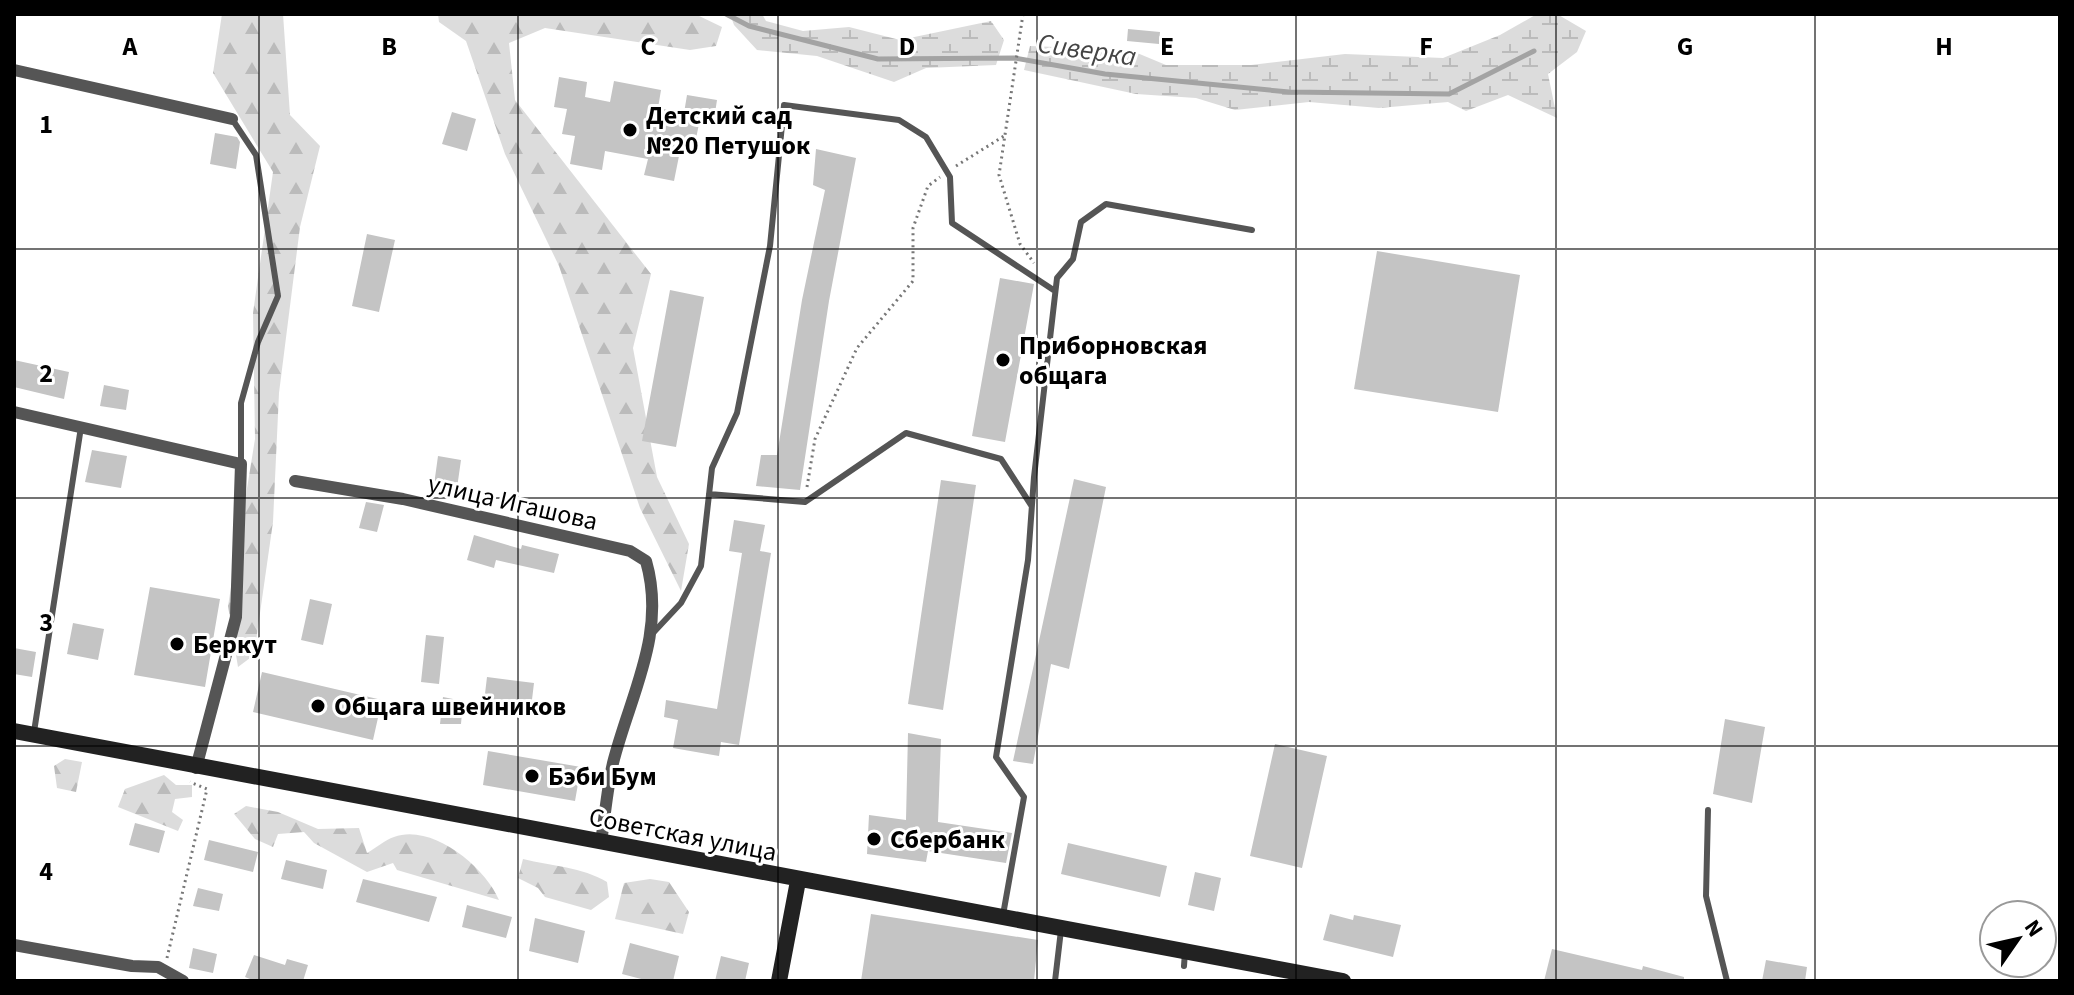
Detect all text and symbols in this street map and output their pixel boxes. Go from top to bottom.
water label: Сиверка [1035,23,1139,77]
text: A [122,28,139,65]
text: B [381,28,397,65]
text: C [640,28,656,65]
text: D [899,28,915,65]
text: E [1160,28,1174,65]
text: F [1419,28,1433,65]
text: G [1677,28,1693,65]
text: H [1935,28,1953,65]
place label: Детский сад №20 Петушок [646,97,811,164]
text: 1 [39,106,53,143]
marker: Детский сад №20 Петушок [621,121,639,139]
place label: Приборновская общага [1019,327,1208,394]
marker: Приборновская общага [994,351,1012,369]
text: 2 [39,355,53,392]
street label: улица Игашова [424,465,601,540]
text: 3 [39,604,53,641]
place label: Беркут [193,626,277,663]
marker: Беркут [168,635,186,653]
place label: Общага швейников [334,688,566,725]
marker: Общага швейников [309,697,327,715]
place label: Бэби Бум [548,758,657,795]
marker: Бэби Бум [523,767,541,785]
street label: Советская улица [586,798,780,871]
place label: Сбербанк [890,821,1006,858]
marker: Сбербанк [865,830,883,848]
text: 4 [39,853,53,890]
north arrow [1978,899,2058,979]
text: N [2016,913,2051,943]

